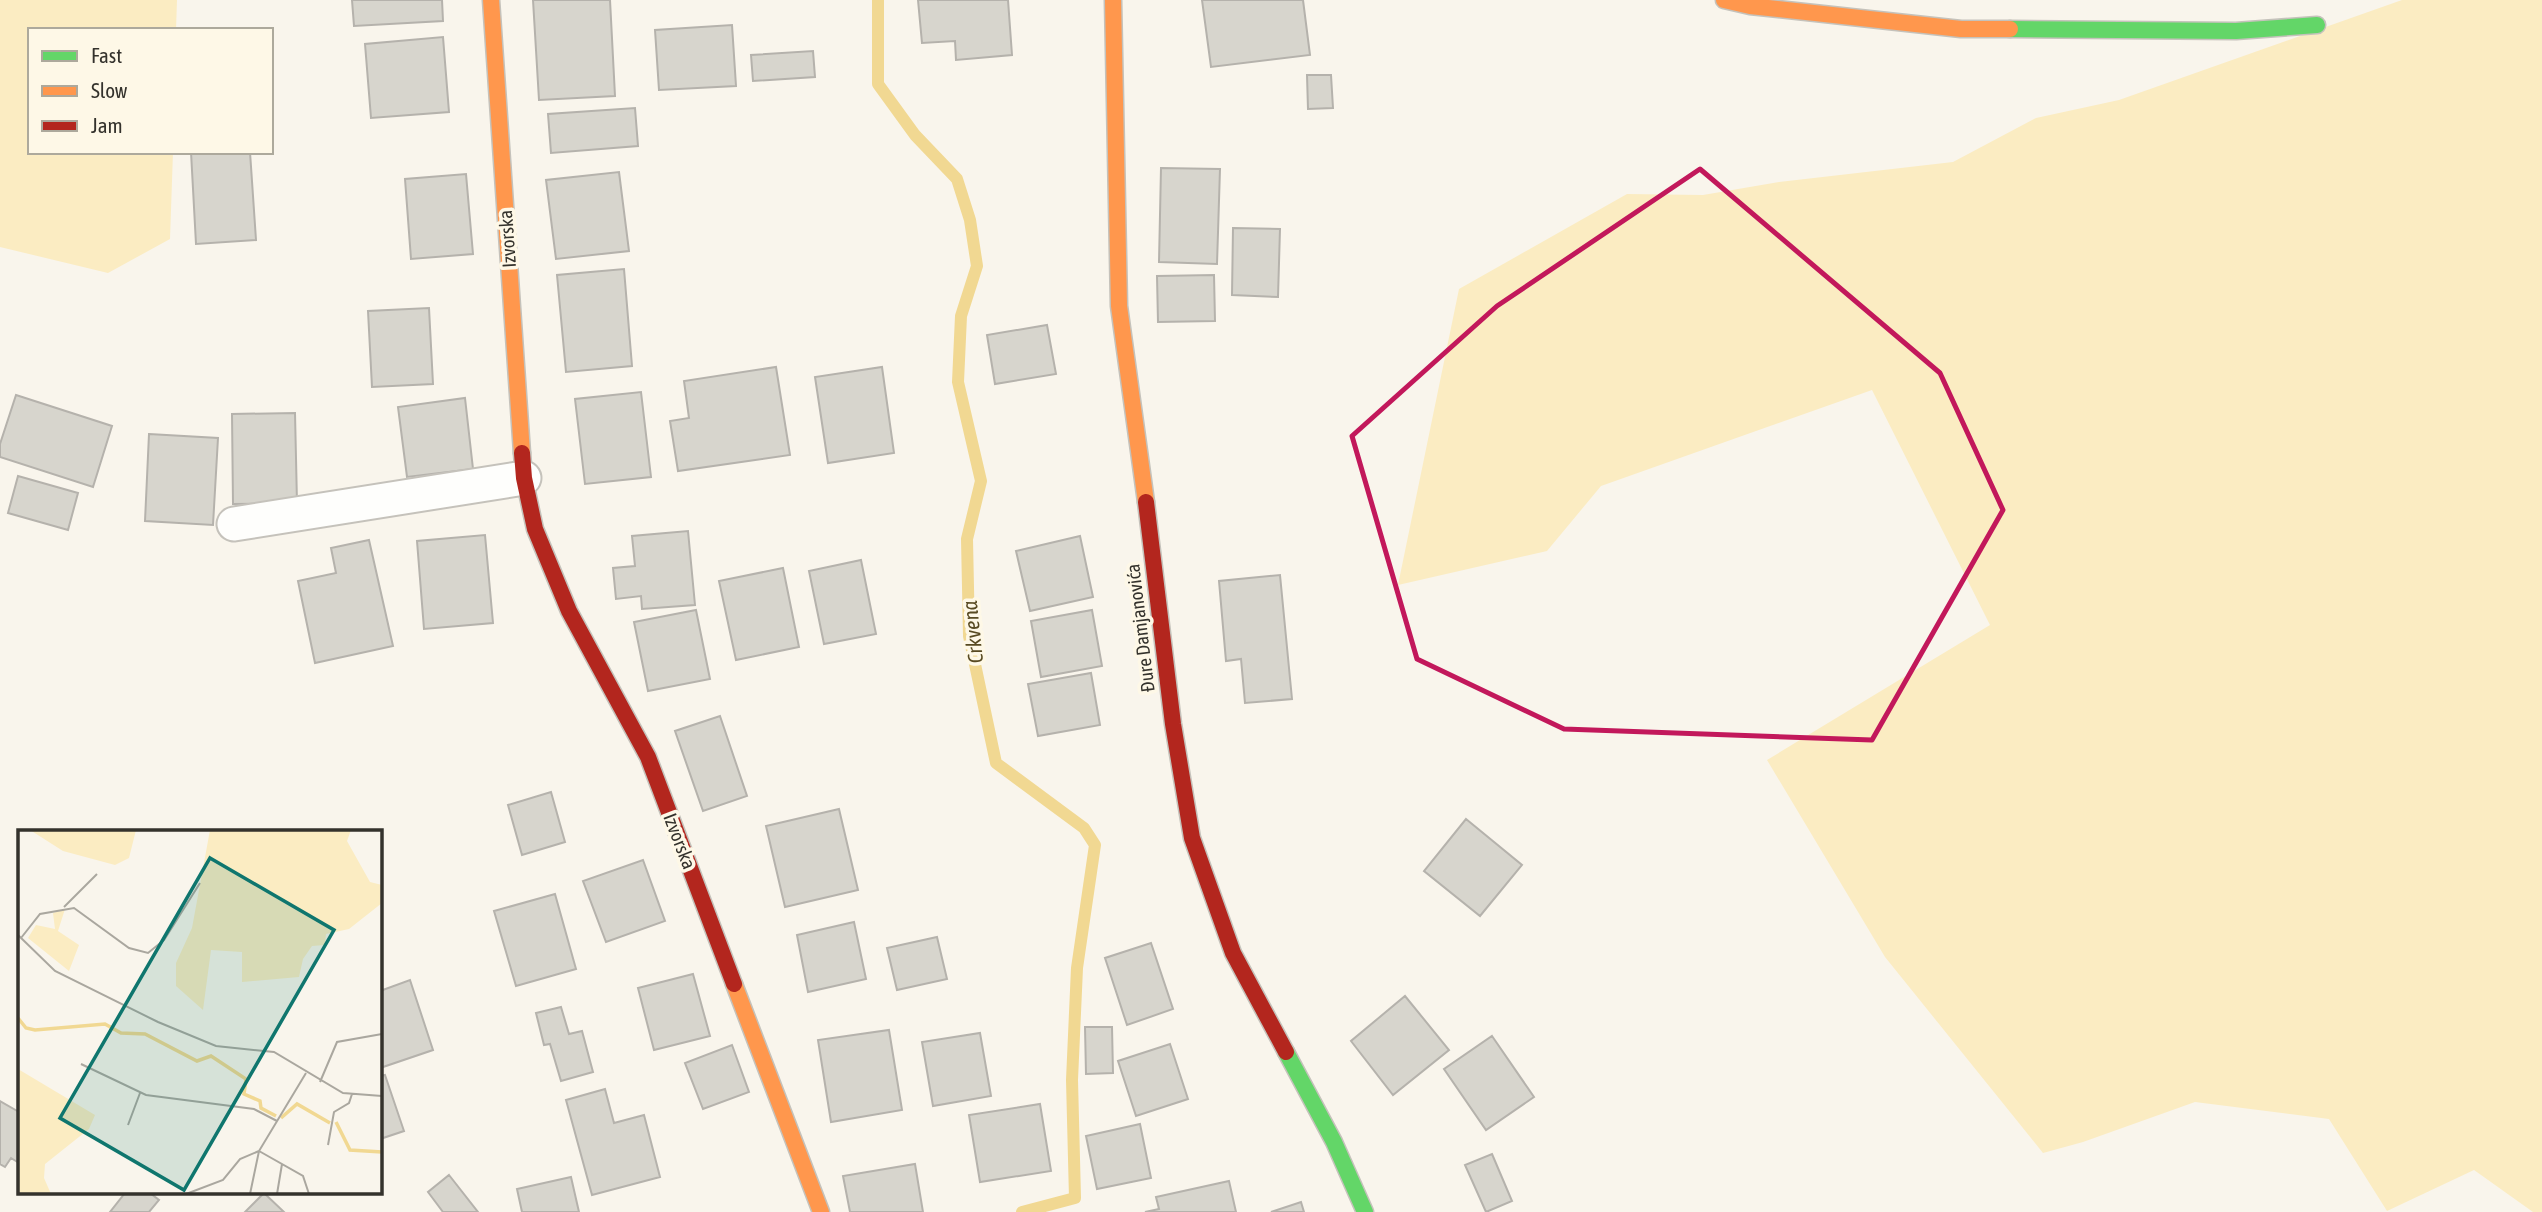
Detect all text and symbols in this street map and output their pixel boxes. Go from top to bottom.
legend [28,28,273,154]
text: Fast [91,43,122,67]
text: Slow [91,78,128,102]
text: Jam [91,113,123,137]
street label: Izvorska [494,209,520,269]
street label: Đure Damjanovića [1121,563,1159,693]
water label: Crkvena [957,599,987,664]
street label: Izvorska [659,810,701,872]
inset map [18,830,382,1194]

